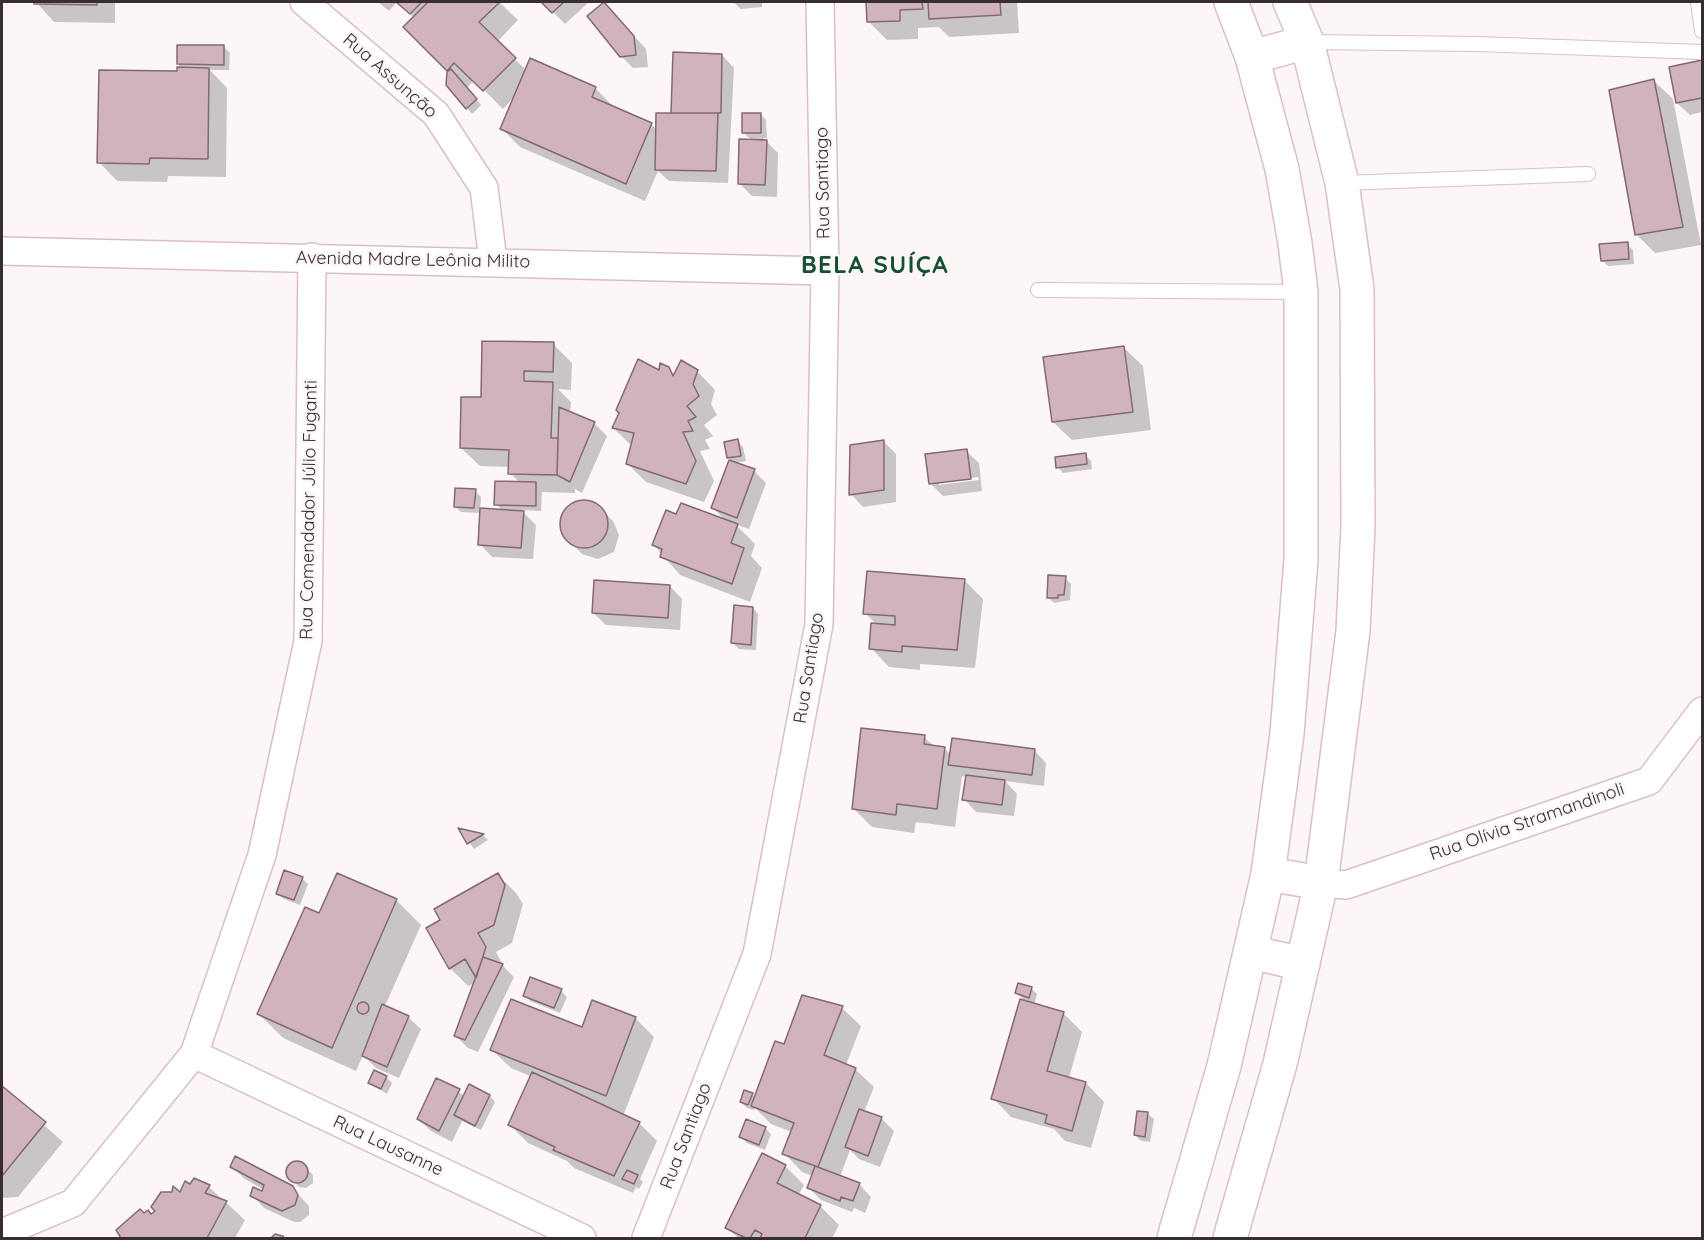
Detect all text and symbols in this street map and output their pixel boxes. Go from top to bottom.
street label: Rua Assunção [338,29,442,123]
street label: Rua Santiago [811,127,835,239]
street label: Avenida Madre Leônia Milito [296,247,530,273]
district label: BELA SUÍÇA [801,252,949,280]
street label: Rua Comendador Júlio Fuganti [296,380,322,640]
street label: Rua Santiago [790,611,828,725]
street label: Rua Olívia Stramandinoli [1427,778,1627,866]
street label: Rua Santiago [656,1080,716,1192]
street label: Rua Lausanne [330,1111,446,1181]

